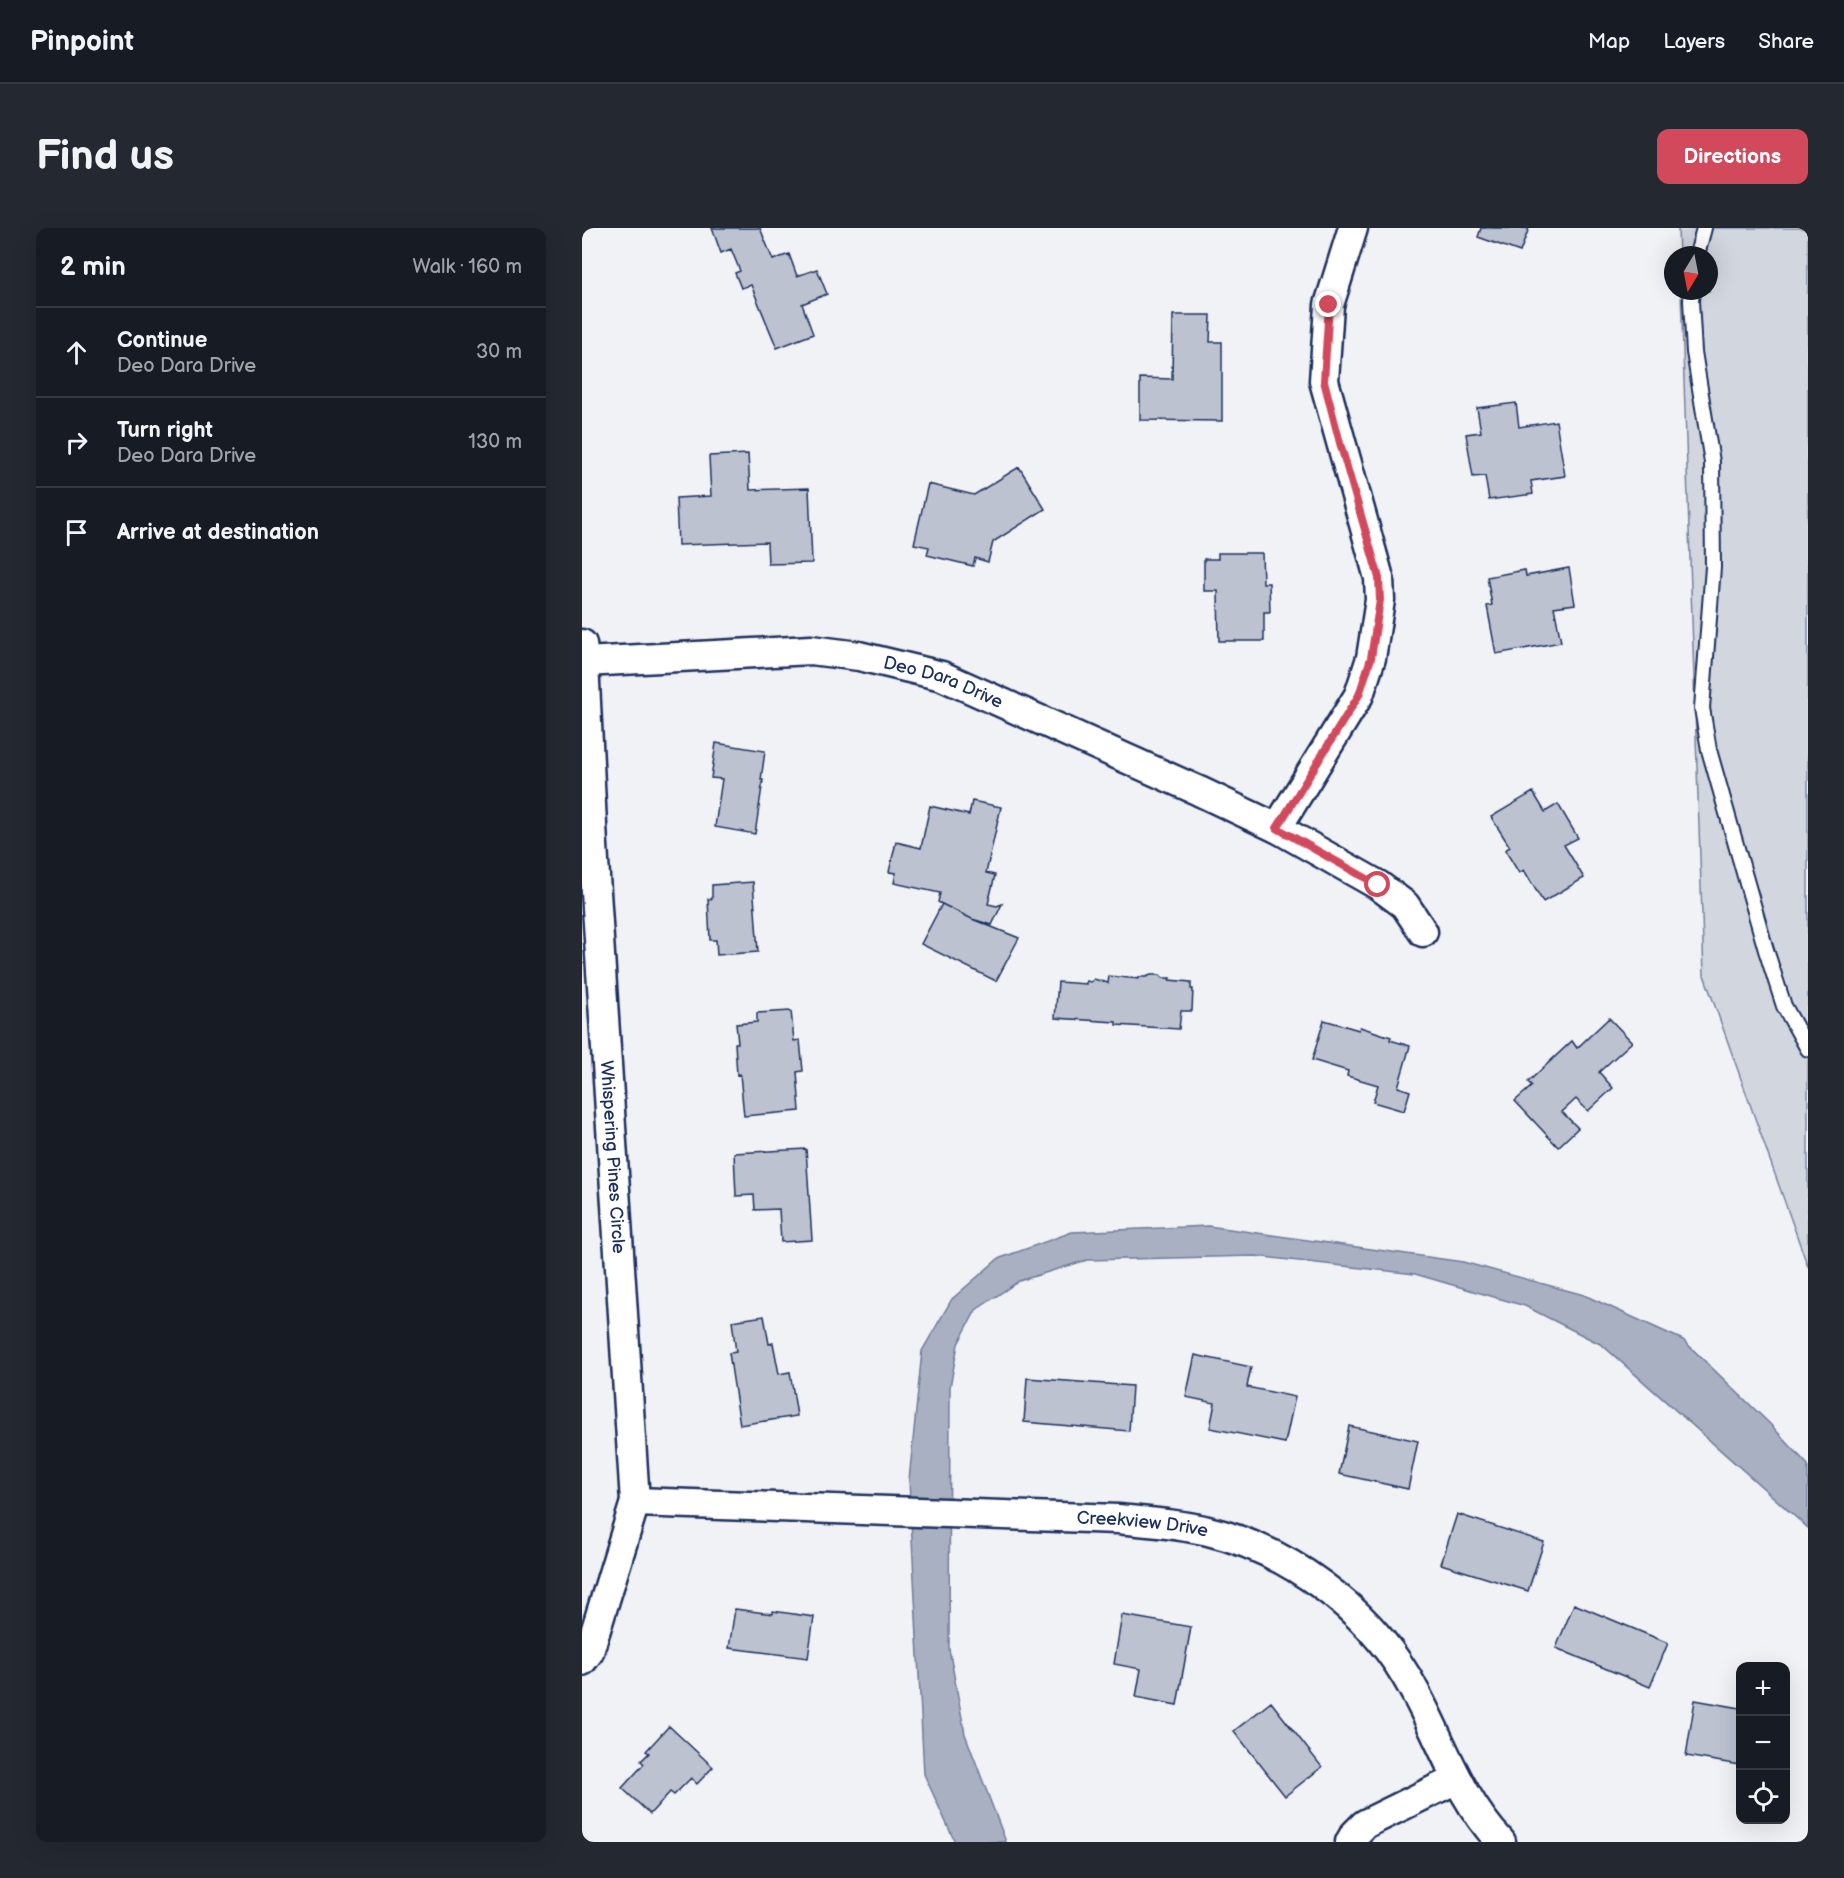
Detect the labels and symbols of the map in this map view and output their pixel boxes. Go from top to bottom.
north arrow [1664,246,1718,300]
route end [1315,291,1341,317]
street label: Deo Dara Drive [881,652,1006,713]
route start [1364,871,1390,897]
street label: Whispering Pines Circle [596,1060,629,1255]
street label: Creekview Drive [1076,1508,1210,1542]

